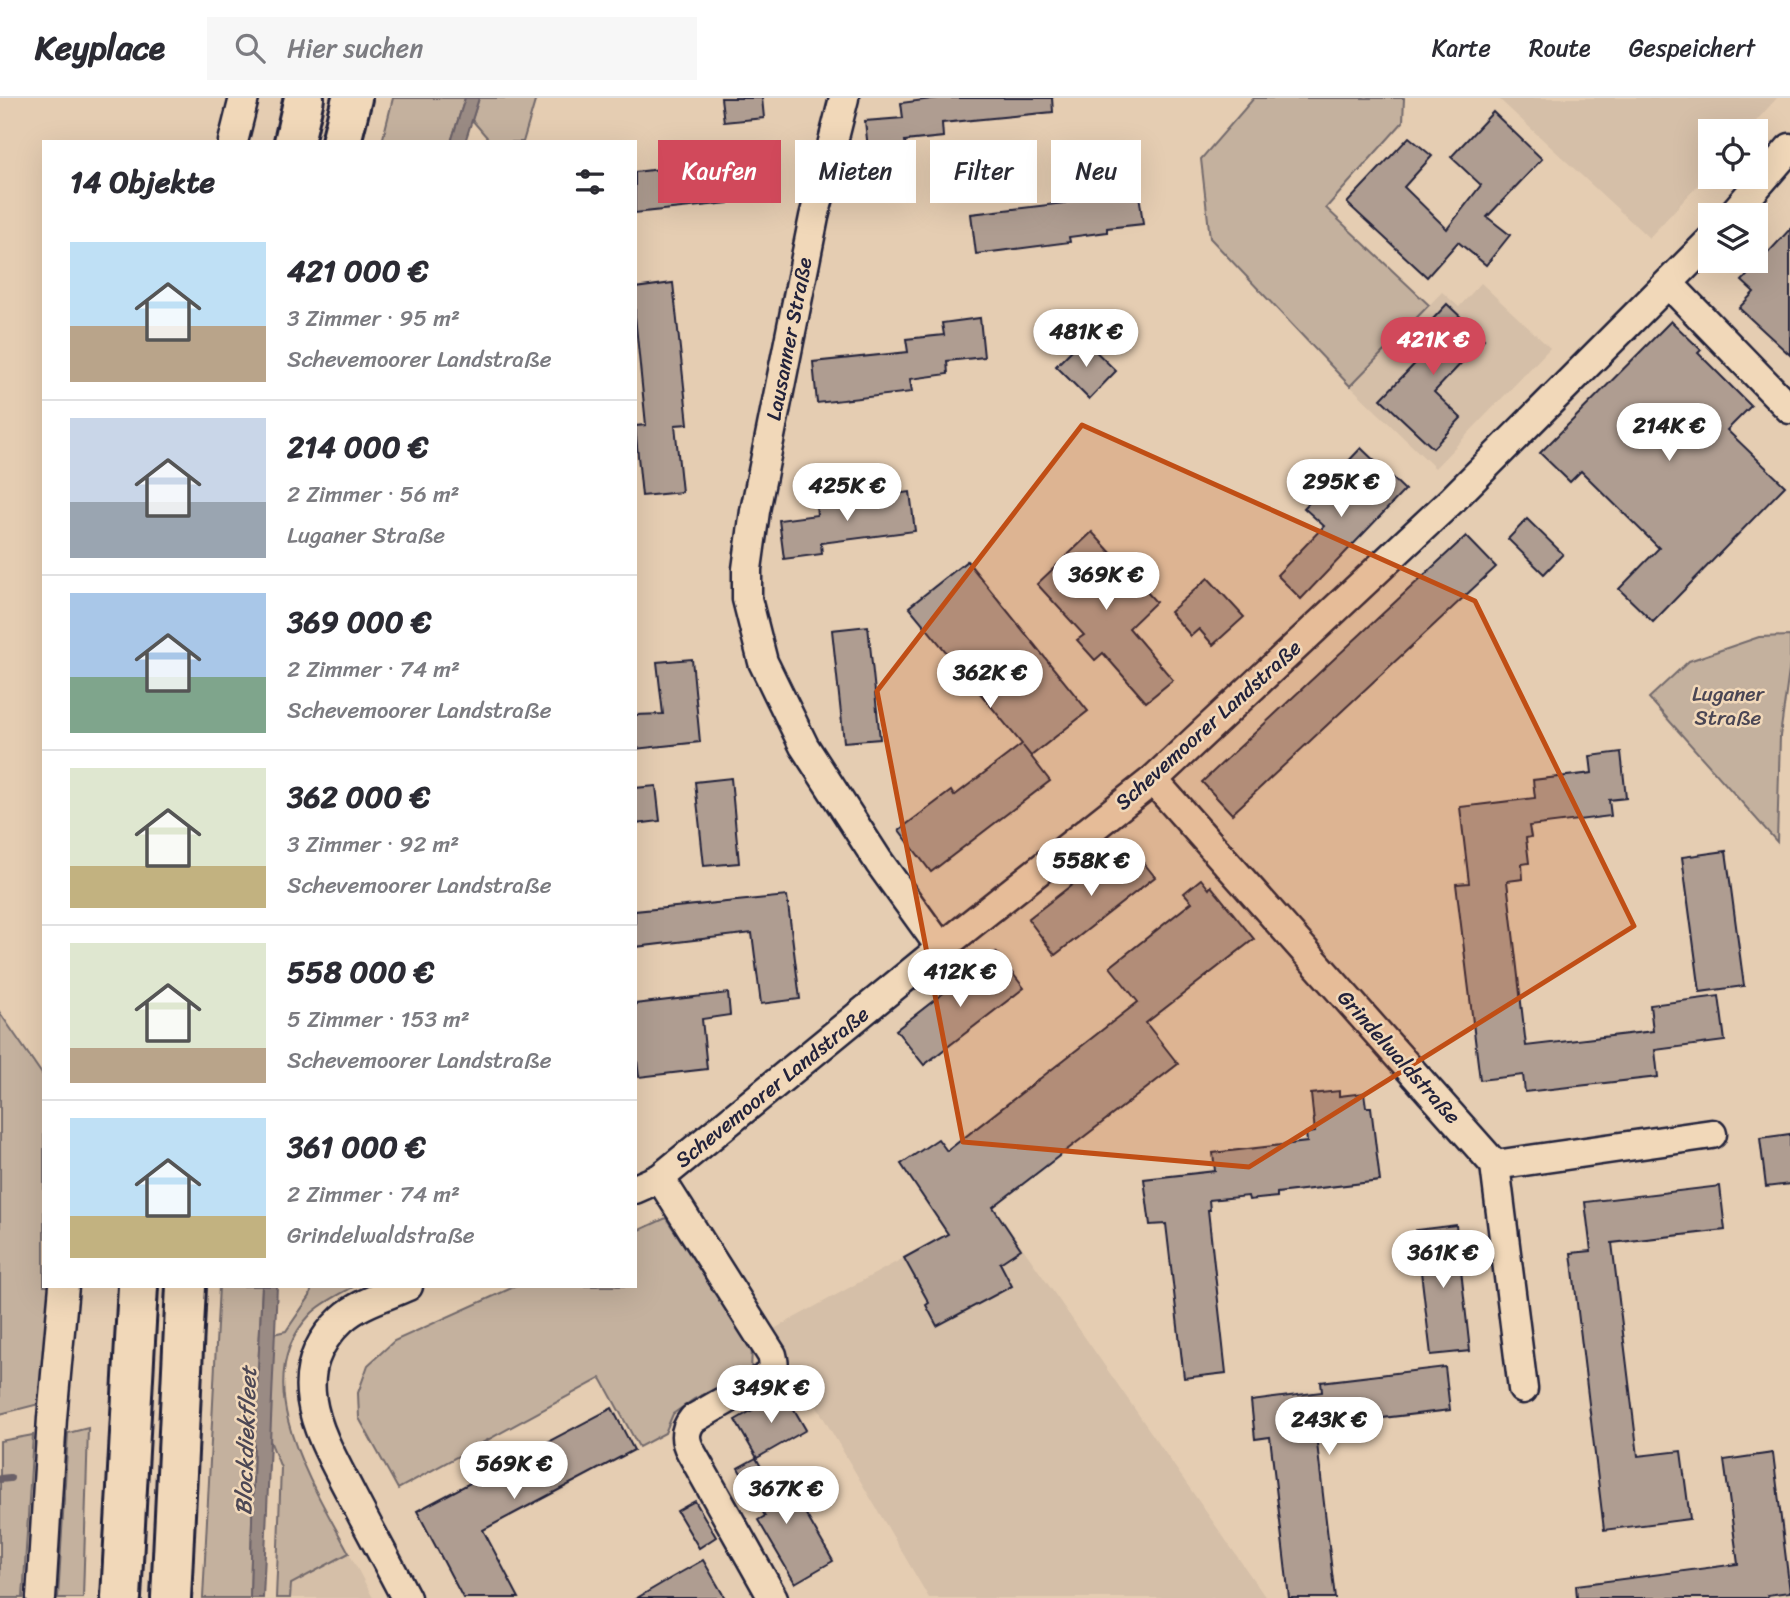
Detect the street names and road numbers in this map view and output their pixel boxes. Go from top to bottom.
street label: Lausanner Straße [755,254,823,424]
street label: Schevemoorer Landstraße [1106,630,1311,820]
street label: Grindelwaldstraße [1328,981,1471,1134]
street label: Schevemoorer Landstraße [666,996,878,1178]

